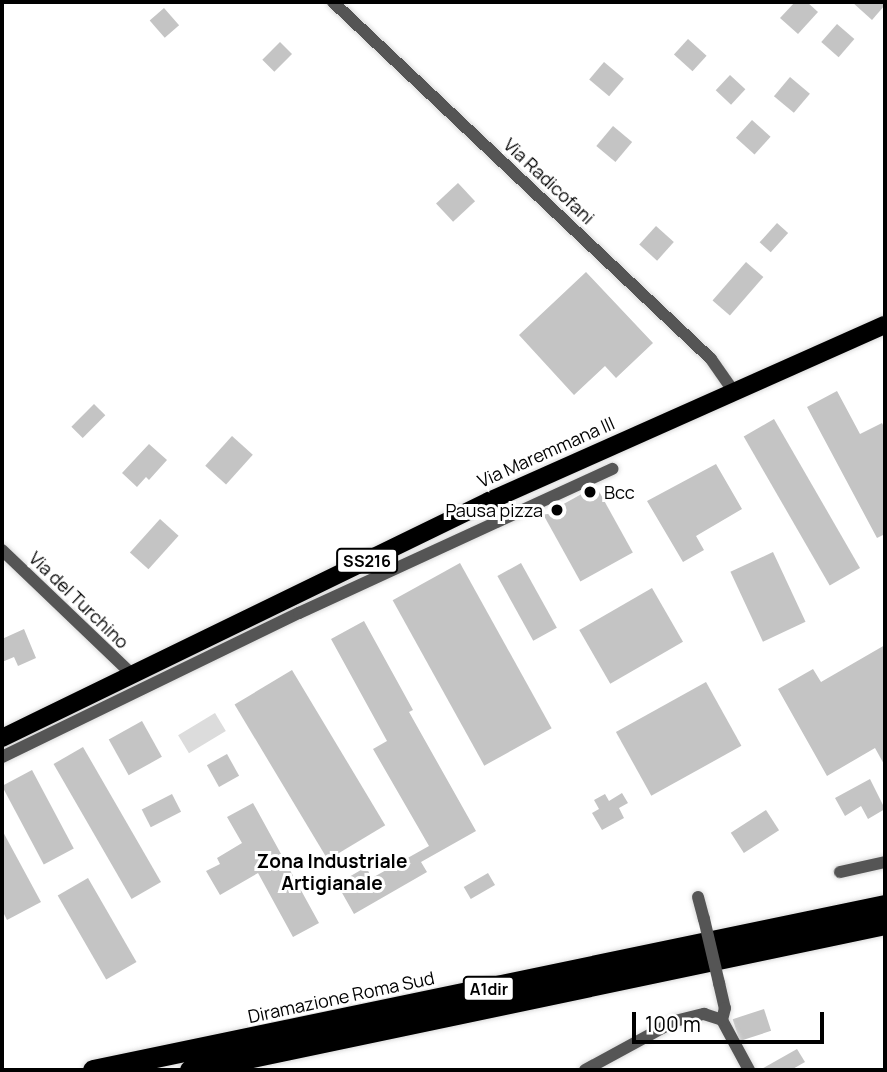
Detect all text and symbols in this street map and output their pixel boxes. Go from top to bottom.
street label: Via Radicofani [499,134,599,228]
street label: Via Maremmana III [474,412,618,492]
place label: Bcc [604,481,635,503]
marker: Bcc [582,484,598,500]
place label: Pausa pizza [445,499,543,521]
marker: Pausa pizza [549,502,565,518]
street label: Via del Turchino [25,547,133,653]
road number: SS216 [336,548,398,574]
district label: Zona Industriale Artigianale [257,851,407,895]
street label: Diramazione Roma Sud [246,967,436,1027]
road number: A1dir [463,976,515,1001]
scale bar [635,998,828,1042]
text: 100 m [645,1010,701,1038]

